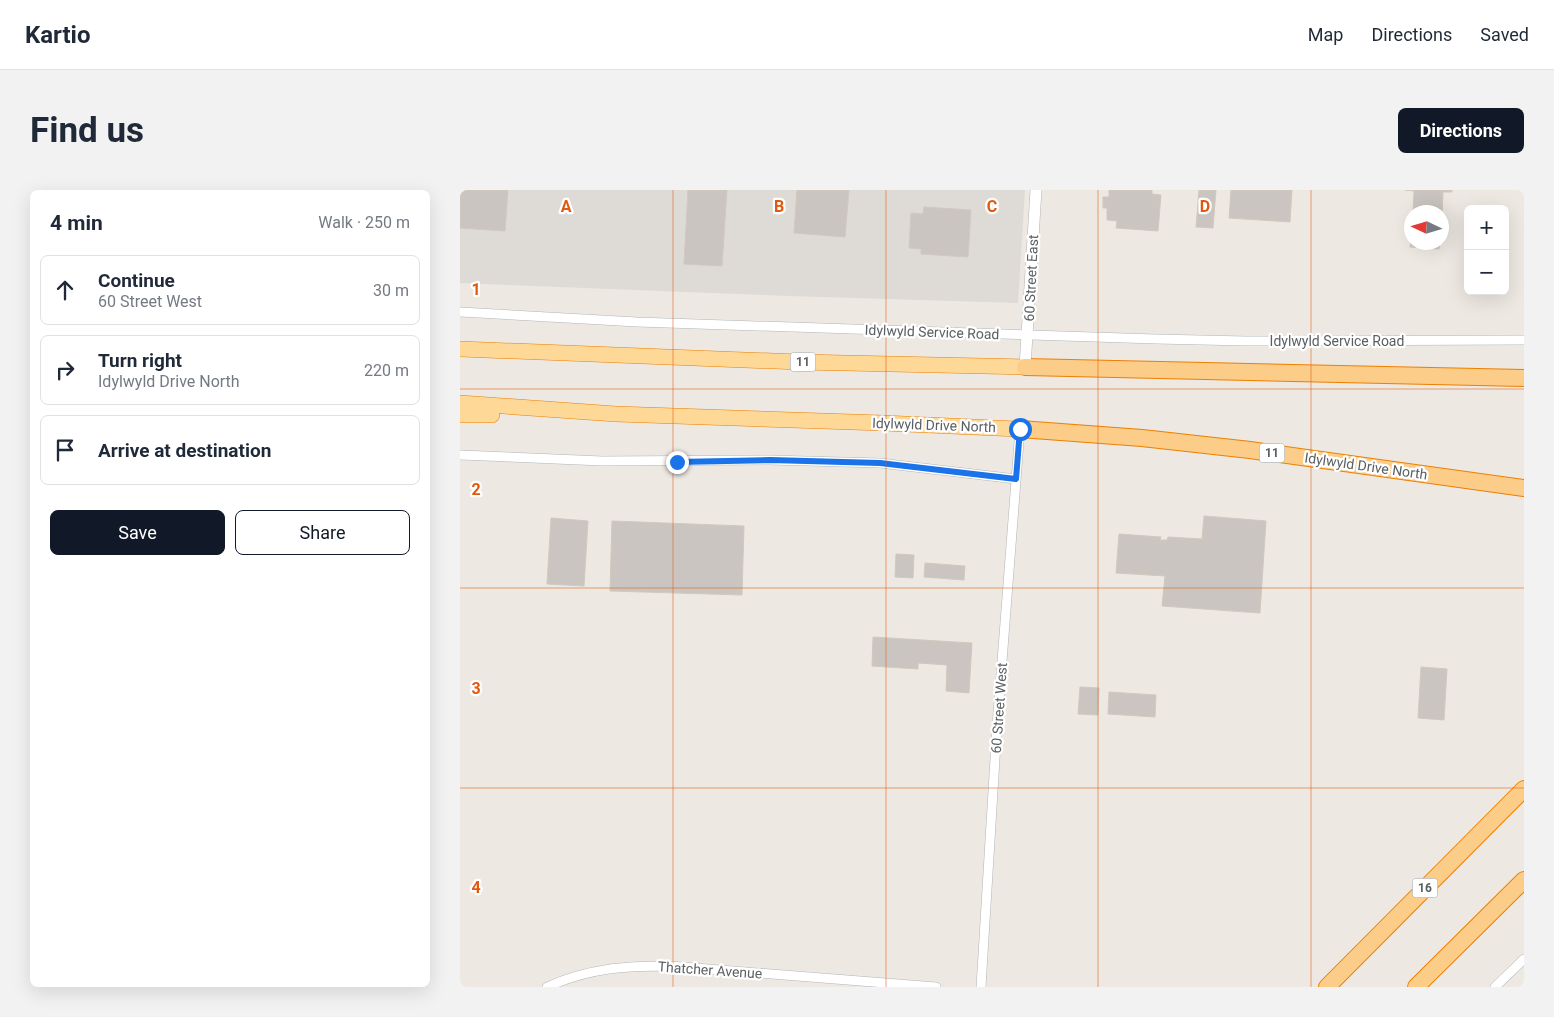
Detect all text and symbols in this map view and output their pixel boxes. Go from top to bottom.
text: Kartio [25,21,91,49]
text: Map [1308,24,1343,45]
text: Directions [1371,24,1452,45]
text: Saved [1480,24,1529,45]
button: Directions [1398,108,1524,153]
text: Find us [30,110,144,151]
text: A [561,197,572,216]
text: B [774,197,784,216]
text: C [987,197,997,216]
text: D [1200,197,1210,216]
north arrow [1404,205,1449,250]
map controls [1464,205,1509,295]
button: + [1464,205,1509,250]
text: 4 min [50,211,103,235]
text: Walk · 250 m [318,213,410,232]
street label: 60 Street East [1021,234,1041,322]
button: − [1464,250,1509,295]
text: Continue [98,269,175,292]
icon: ahead [51,276,79,304]
text: 1 [471,280,481,299]
text: 30 m [373,281,409,300]
text: 60 Street West [98,292,202,311]
street label: Idylwyld Service Road [864,322,1000,342]
street label: Idylwyld Service Road [1270,333,1404,349]
text: Turn right [98,349,182,372]
road number: 11 [790,352,816,372]
icon: right [51,356,79,384]
text: 220 m [364,361,409,380]
text: Idylwyld Drive North [98,372,240,391]
street label: Idylwyld Drive North [872,415,996,435]
route start [1009,418,1032,441]
icon: arrive [51,436,79,464]
text: Arrive at destination [98,439,271,462]
road number: 11 [1260,444,1284,462]
street label: Idylwyld Drive North [1304,449,1428,483]
route end [666,451,689,474]
text: 2 [471,480,481,499]
button: Save [50,510,225,555]
button: Share [235,510,410,555]
street label: 60 Street West [988,662,1010,754]
text: 3 [471,679,481,698]
text: 4 [471,878,481,897]
road number: 16 [1412,878,1438,898]
street label: Thatcher Avenue [657,958,763,982]

